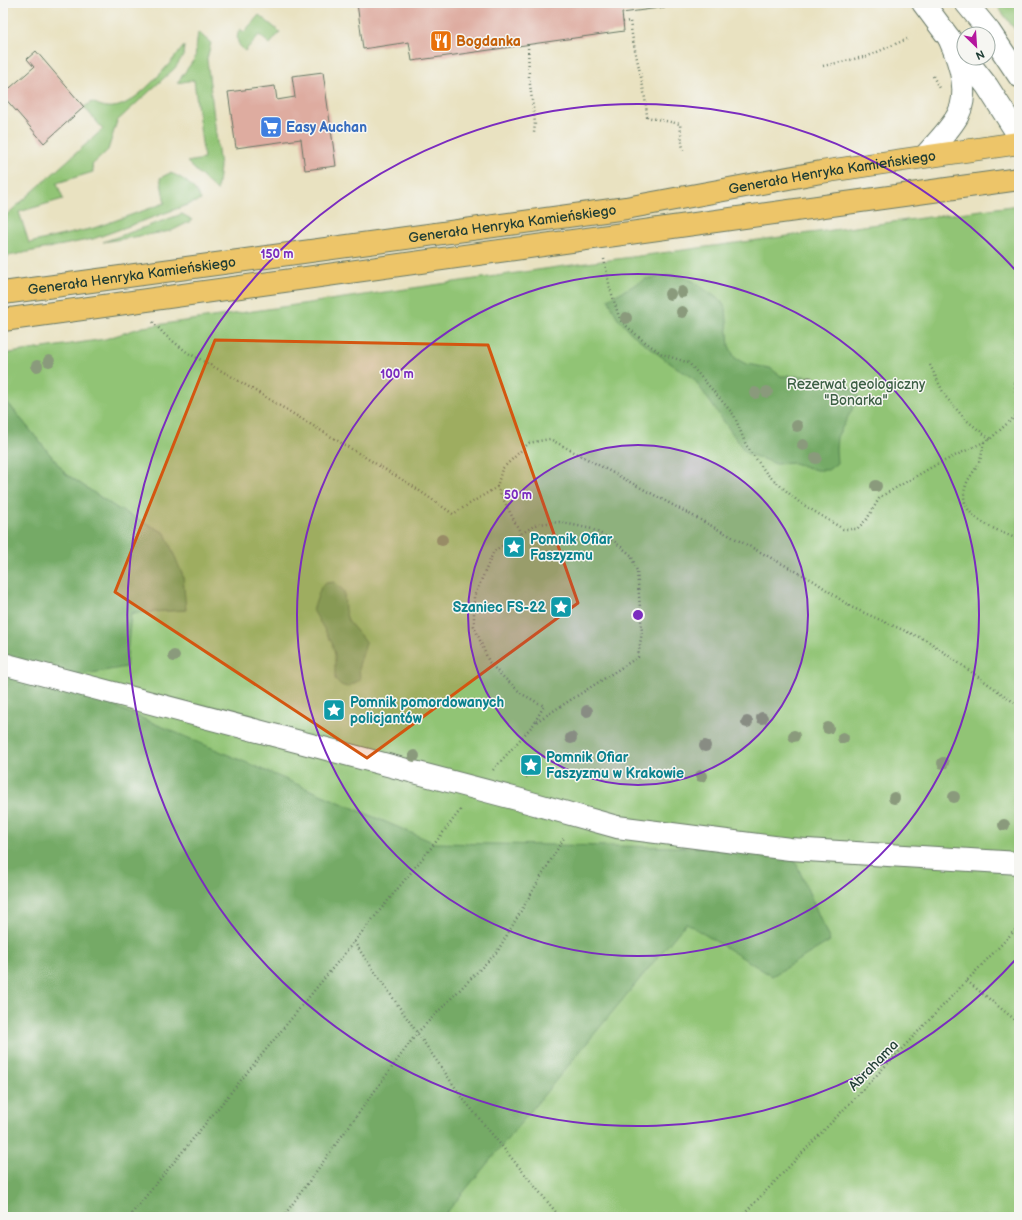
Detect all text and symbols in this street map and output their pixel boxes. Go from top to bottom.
north arrow [956,26,996,66]
restaurant icon: Bogdanka [428,28,454,54]
place label: Bogdanka [456,33,521,50]
text: N [974,47,987,62]
supermarket icon: Easy Auchan [258,114,284,140]
place label: Easy Auchan [286,119,367,136]
street label: Generała Henryka Kamieńskiego [727,147,937,198]
street label: Generała Henryka Kamieńskiego [407,201,617,247]
text: 150 m [261,247,293,262]
street label: Generała Henryka Kamieńskiego [27,253,237,299]
text: 100 m [380,367,414,382]
park label: Rezerwat geologiczny "Bonarka" [787,376,926,409]
text: 50 m [504,488,532,503]
place label: Pomnik Ofiar Faszyzmu [530,531,613,564]
place icon: Pomnik Ofiar Faszyzmu [501,534,527,560]
place icon: Szaniec FS-22 [548,594,574,620]
place label: Szaniec FS-22 [453,599,547,616]
centre of rings [631,608,645,622]
place label: Pomnik pomordowanych policjantów [350,694,504,727]
place icon: Pomnik pomordowanych policjantów [321,697,347,723]
place label: Pomnik Ofiar Faszyzmu w Krakowie [546,749,684,782]
place icon: Pomnik Ofiar Faszyzmu w Krakowie [518,752,544,778]
street label: Abrahama [845,1036,902,1094]

